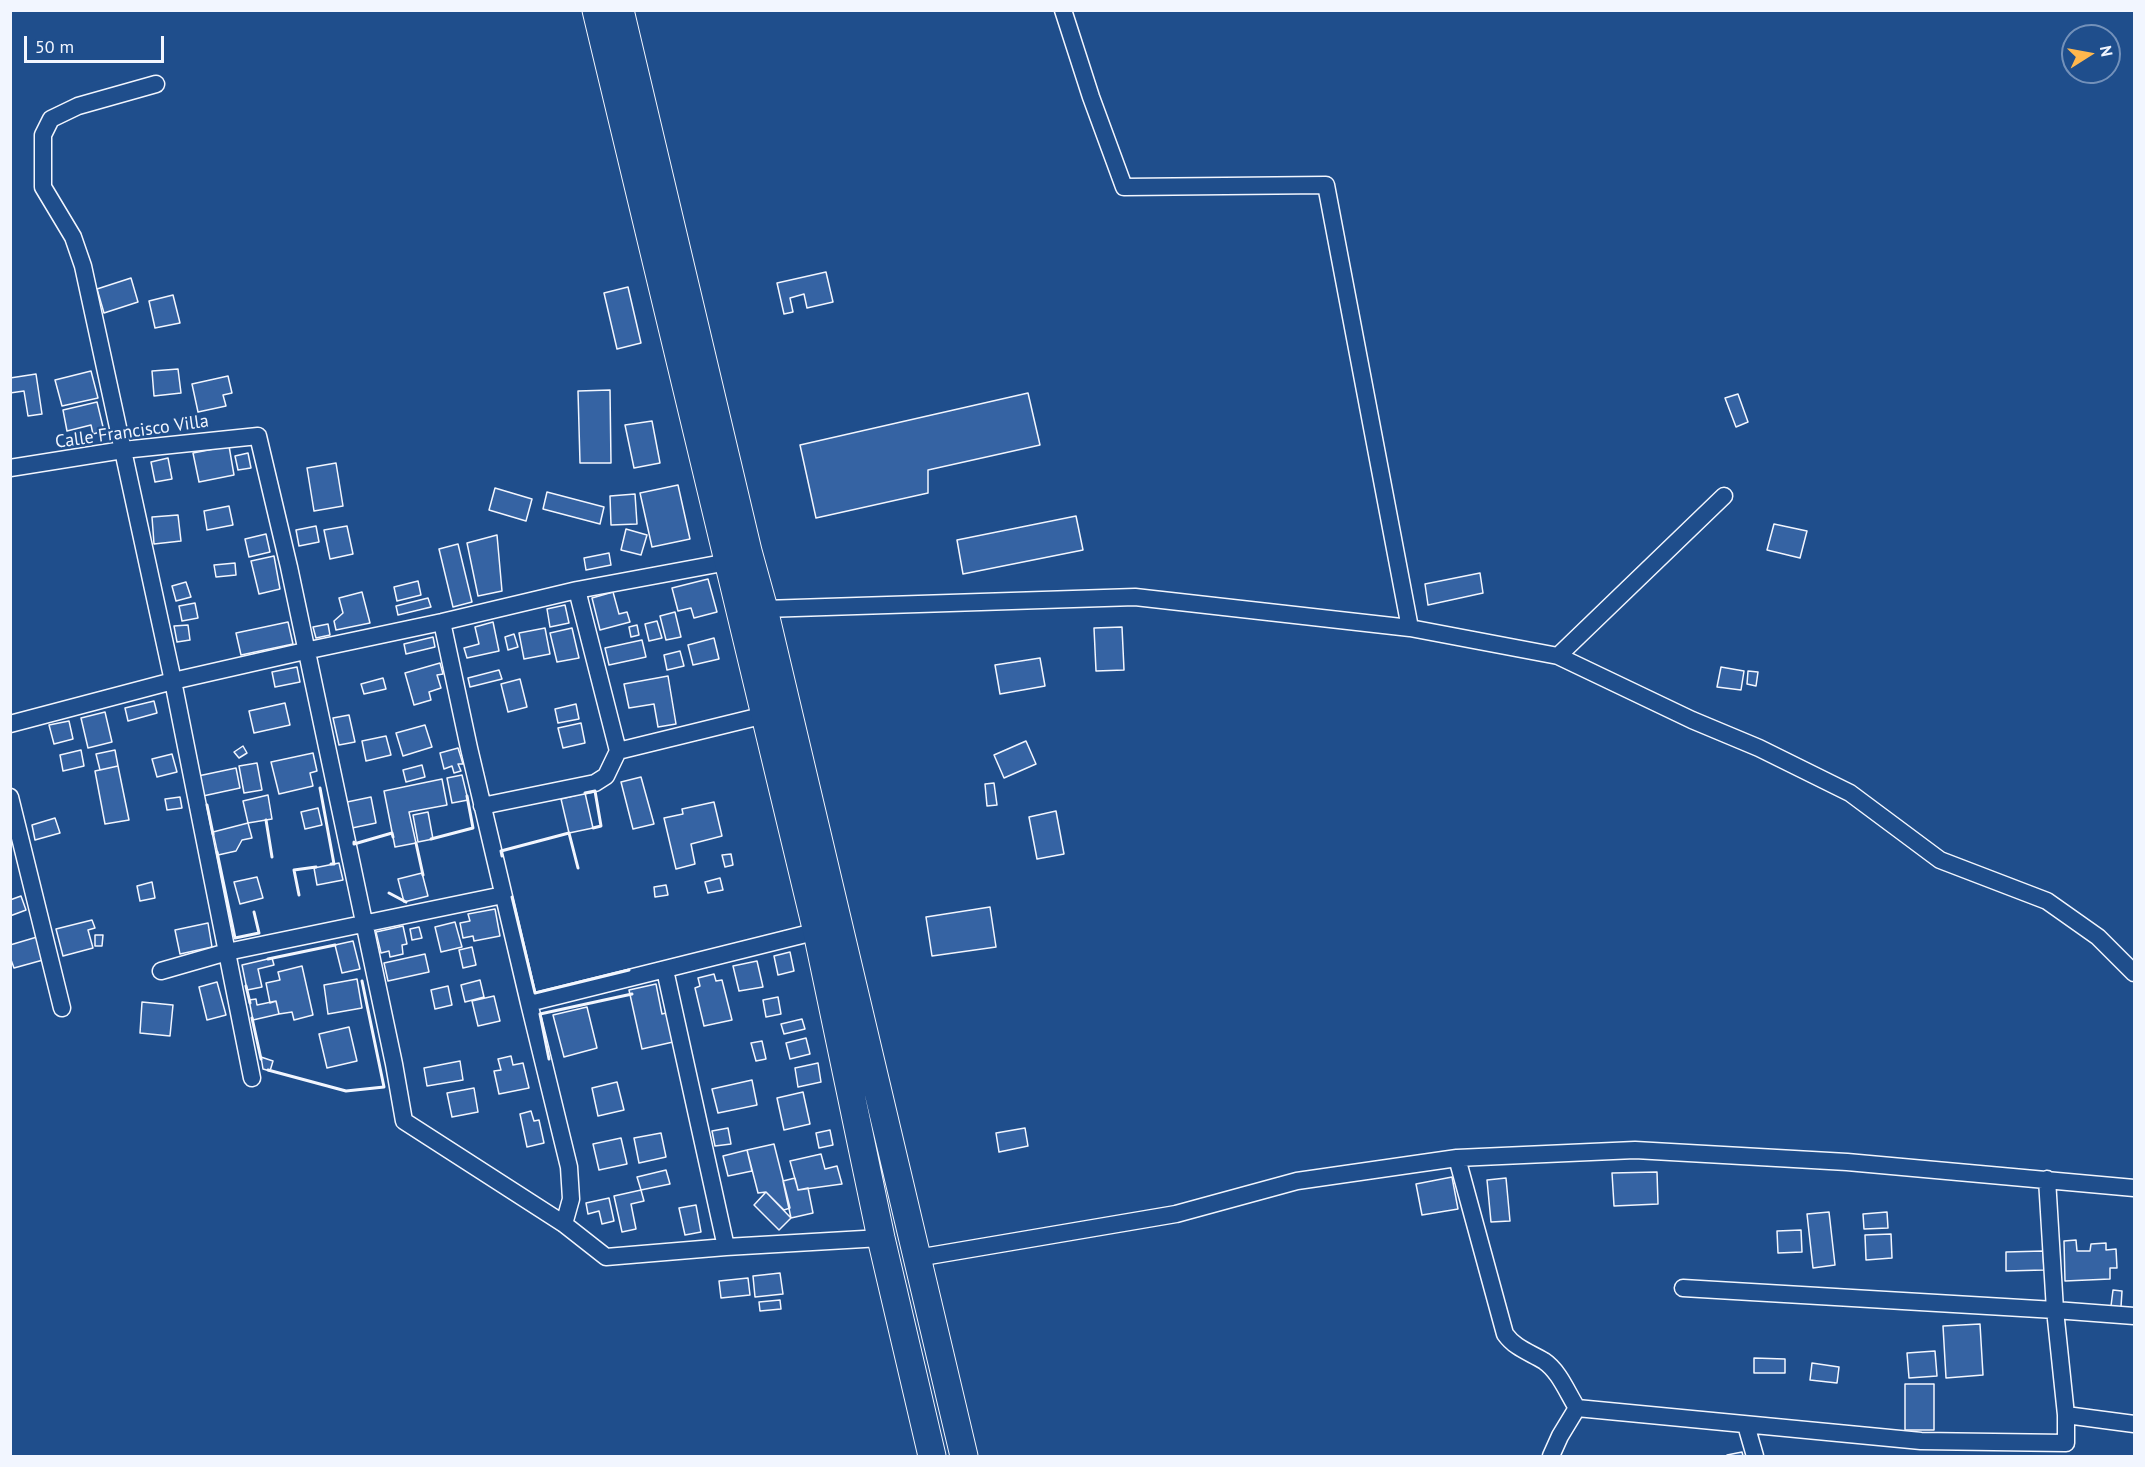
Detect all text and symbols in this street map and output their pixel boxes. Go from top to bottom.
scale bar [27,24,166,62]
north arrow [2061,24,2121,84]
text: 50 m [35,35,74,58]
text: N [2096,44,2118,58]
street label: Calle Francisco Villa [54,411,210,453]

